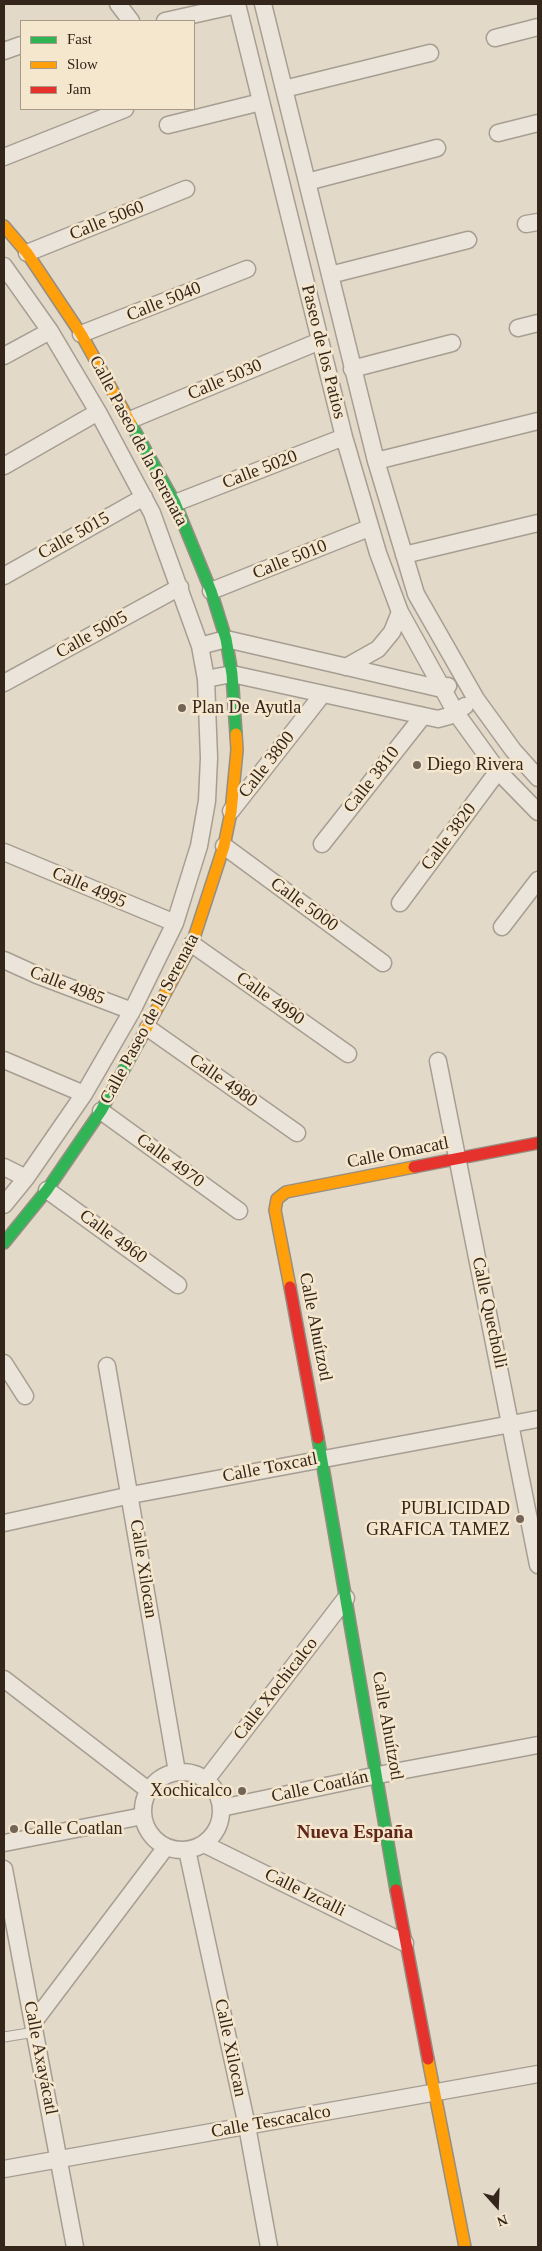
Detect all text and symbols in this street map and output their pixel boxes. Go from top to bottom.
legend [20,20,195,110]
text: Fast [67,31,92,47]
text: Slow [67,56,98,72]
text: Jam [67,81,91,97]
street label: Calle 5060 [67,196,147,246]
street label: Calle 5040 [124,277,204,327]
street label: Paseo de los Patios [296,283,350,421]
street label: Calle Paseo de la Serenata [84,352,192,530]
street label: Calle 5030 [185,355,265,405]
street label: Calle 5020 [219,446,301,494]
street label: Calle 5015 [34,508,114,564]
street label: Calle 5010 [250,535,330,585]
street label: Calle 5005 [52,607,132,663]
place label: Plan De Ayutla [192,697,301,719]
marker: Plan De Ayutla [176,702,188,714]
street label: Calle 3800 [234,727,300,803]
street label: Calle 3810 [339,742,405,818]
place label: Diego Rivera [427,754,523,776]
marker: Diego Rivera [411,759,423,771]
street label: Calle 3820 [417,799,481,875]
street label: Calle 4995 [49,863,129,913]
street label: Calle 5000 [266,873,342,937]
street label: Calle Paseo de la Serenata [96,930,204,1108]
street label: Calle 4985 [26,962,108,1010]
street label: Calle 4990 [232,968,308,1030]
street label: Calle 4980 [185,1050,261,1112]
street label: Calle 4970 [132,1129,208,1193]
street label: Calle Omacatl [345,1133,451,1173]
street label: Calle 4960 [75,1205,151,1269]
street label: Calle Quecholli [467,1255,511,1371]
street label: Calle Ahuítzotl [294,1271,336,1383]
street label: Calle Toxcatl [221,1448,319,1488]
place label: PUBLICIDAD GRAFICA TAMEZ [366,1498,510,1540]
marker: PUBLICIDAD GRAFICA TAMEZ [514,1513,526,1525]
street label: Calle Xilocan [125,1518,161,1620]
street label: Calle Xochicalco [229,1633,323,1745]
street label: Calle Ahuítzotl [367,1670,407,1782]
street label: Calle Coatlán [270,1766,370,1808]
place label: Xochicalco [150,1780,232,1802]
marker: Xochicalco [236,1785,248,1797]
place label: Calle Coatlan [24,1818,122,1840]
district label: Nueva España [297,1822,413,1844]
marker: Calle Coatlan [8,1823,20,1835]
street label: Calle Izcalli [261,1864,349,1922]
street label: Calle Xilocan [209,1997,251,2099]
street label: Calle Axayácatl [18,1999,62,2117]
street label: Calle Tescacalco [209,2101,333,2143]
north arrow [472,2181,522,2231]
text: N [495,2212,510,2229]

